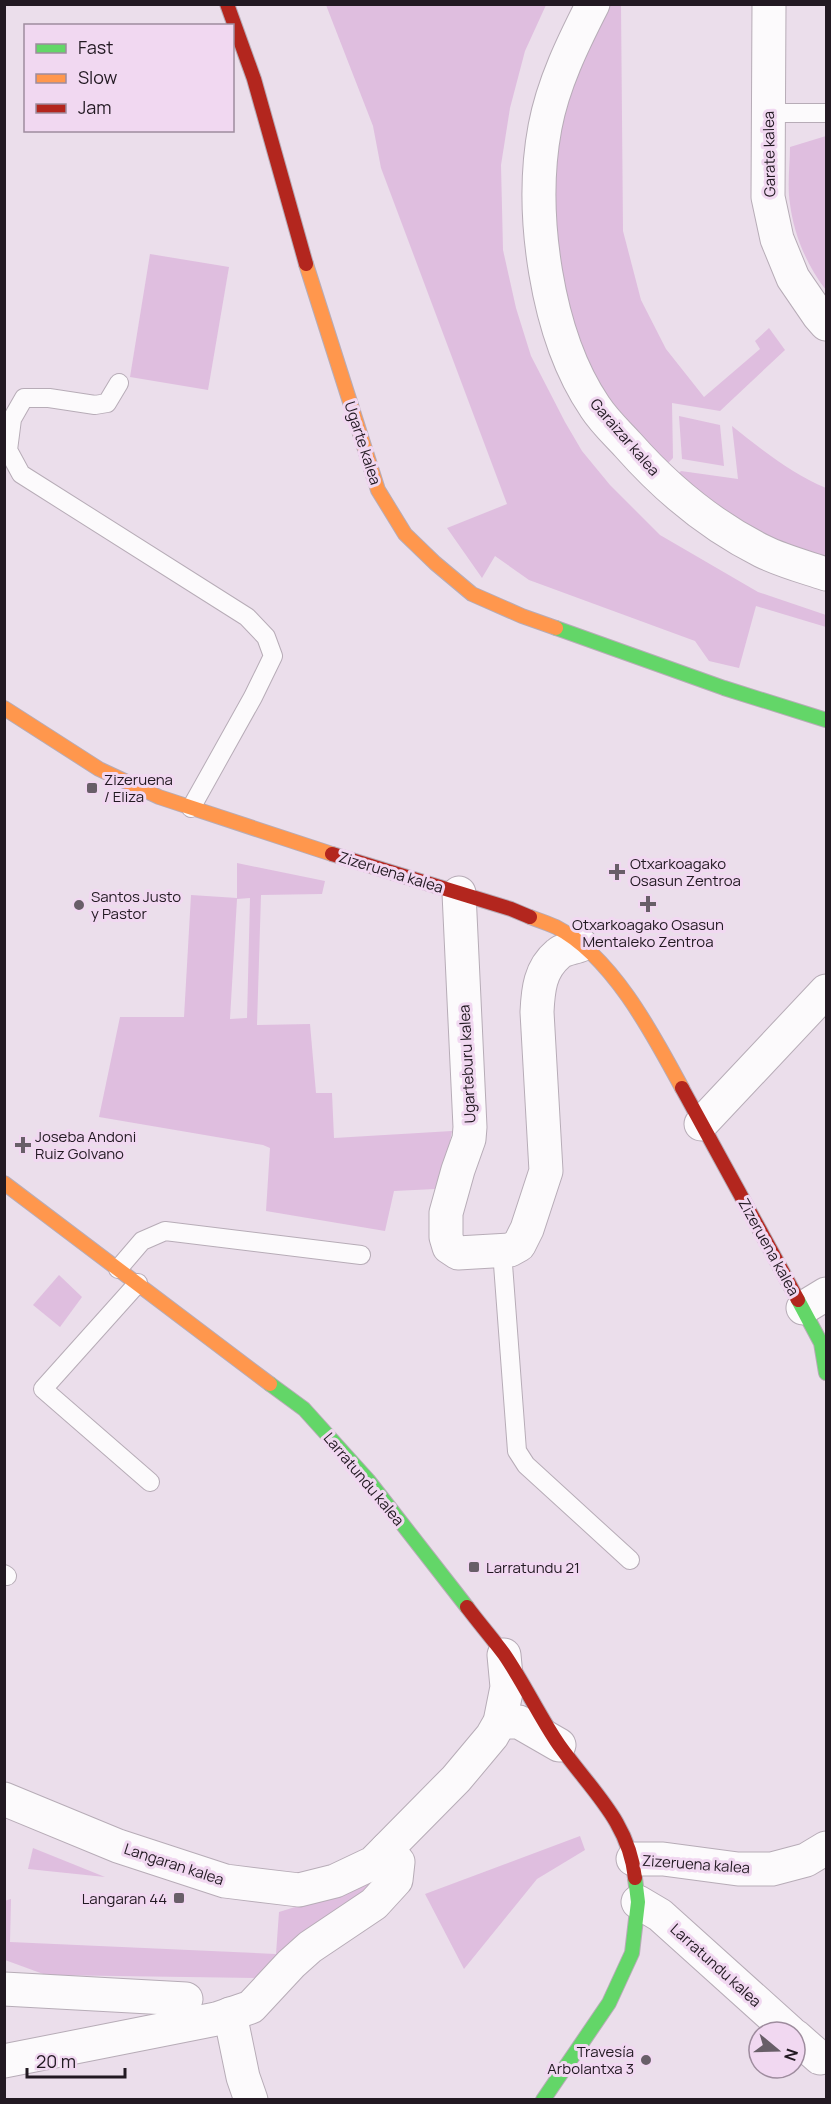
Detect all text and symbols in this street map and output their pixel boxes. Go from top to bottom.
legend [24,24,234,132]
text: Fast [78,35,113,59]
text: Slow [78,65,118,89]
text: Jam [78,95,112,119]
street label: Garate kalea [758,111,780,197]
street label: Garaizar kalea [585,394,665,480]
street label: Ugarte kalea [340,398,386,488]
place label: Zizeruena / Eliza [104,769,173,807]
marker: Zizeruena / Eliza [85,781,99,795]
street label: Zizeruena kalea [336,846,446,898]
place label: Otxarkoagako Osasun Zentroa [630,853,741,891]
marker: Otxarkoagako Osasun Zentroa [608,863,626,881]
place label: Santos Justo y Pastor [91,886,181,924]
marker: Otxarkoagako Osasun Mentaleko Zentroa [639,895,657,913]
marker: Santos Justo y Pastor [72,898,86,912]
place label: Otxarkoagako Osasun Mentaleko Zentroa [572,914,724,952]
street label: Ugarteburu kalea [453,1004,481,1124]
place label: Joseba Andoni Ruiz Golvano [35,1126,136,1164]
marker: Joseba Andoni Ruiz Golvano [16,1138,30,1152]
street label: Zizeruena kalea [734,1195,804,1299]
street label: Larratundu kalea [319,1428,409,1530]
place label: Larratundu 21 [486,1557,580,1578]
marker: Larratundu 21 [467,1560,481,1574]
street label: Langaran kalea [121,1838,227,1890]
street label: Zizeruena kalea [641,1850,751,1878]
place label: Langaran 44 [82,1888,167,1909]
marker: Langaran 44 [172,1891,186,1905]
street label: Larratundu kalea [666,1919,766,2011]
north arrow [747,2020,807,2080]
scale bar [27,2041,124,2079]
place label: Travesía Arbolantxa 3 [547,2041,634,2079]
text: N [779,2046,803,2064]
text: 20 m [36,2049,76,2073]
marker: Travesía Arbolantxa 3 [639,2053,653,2067]

